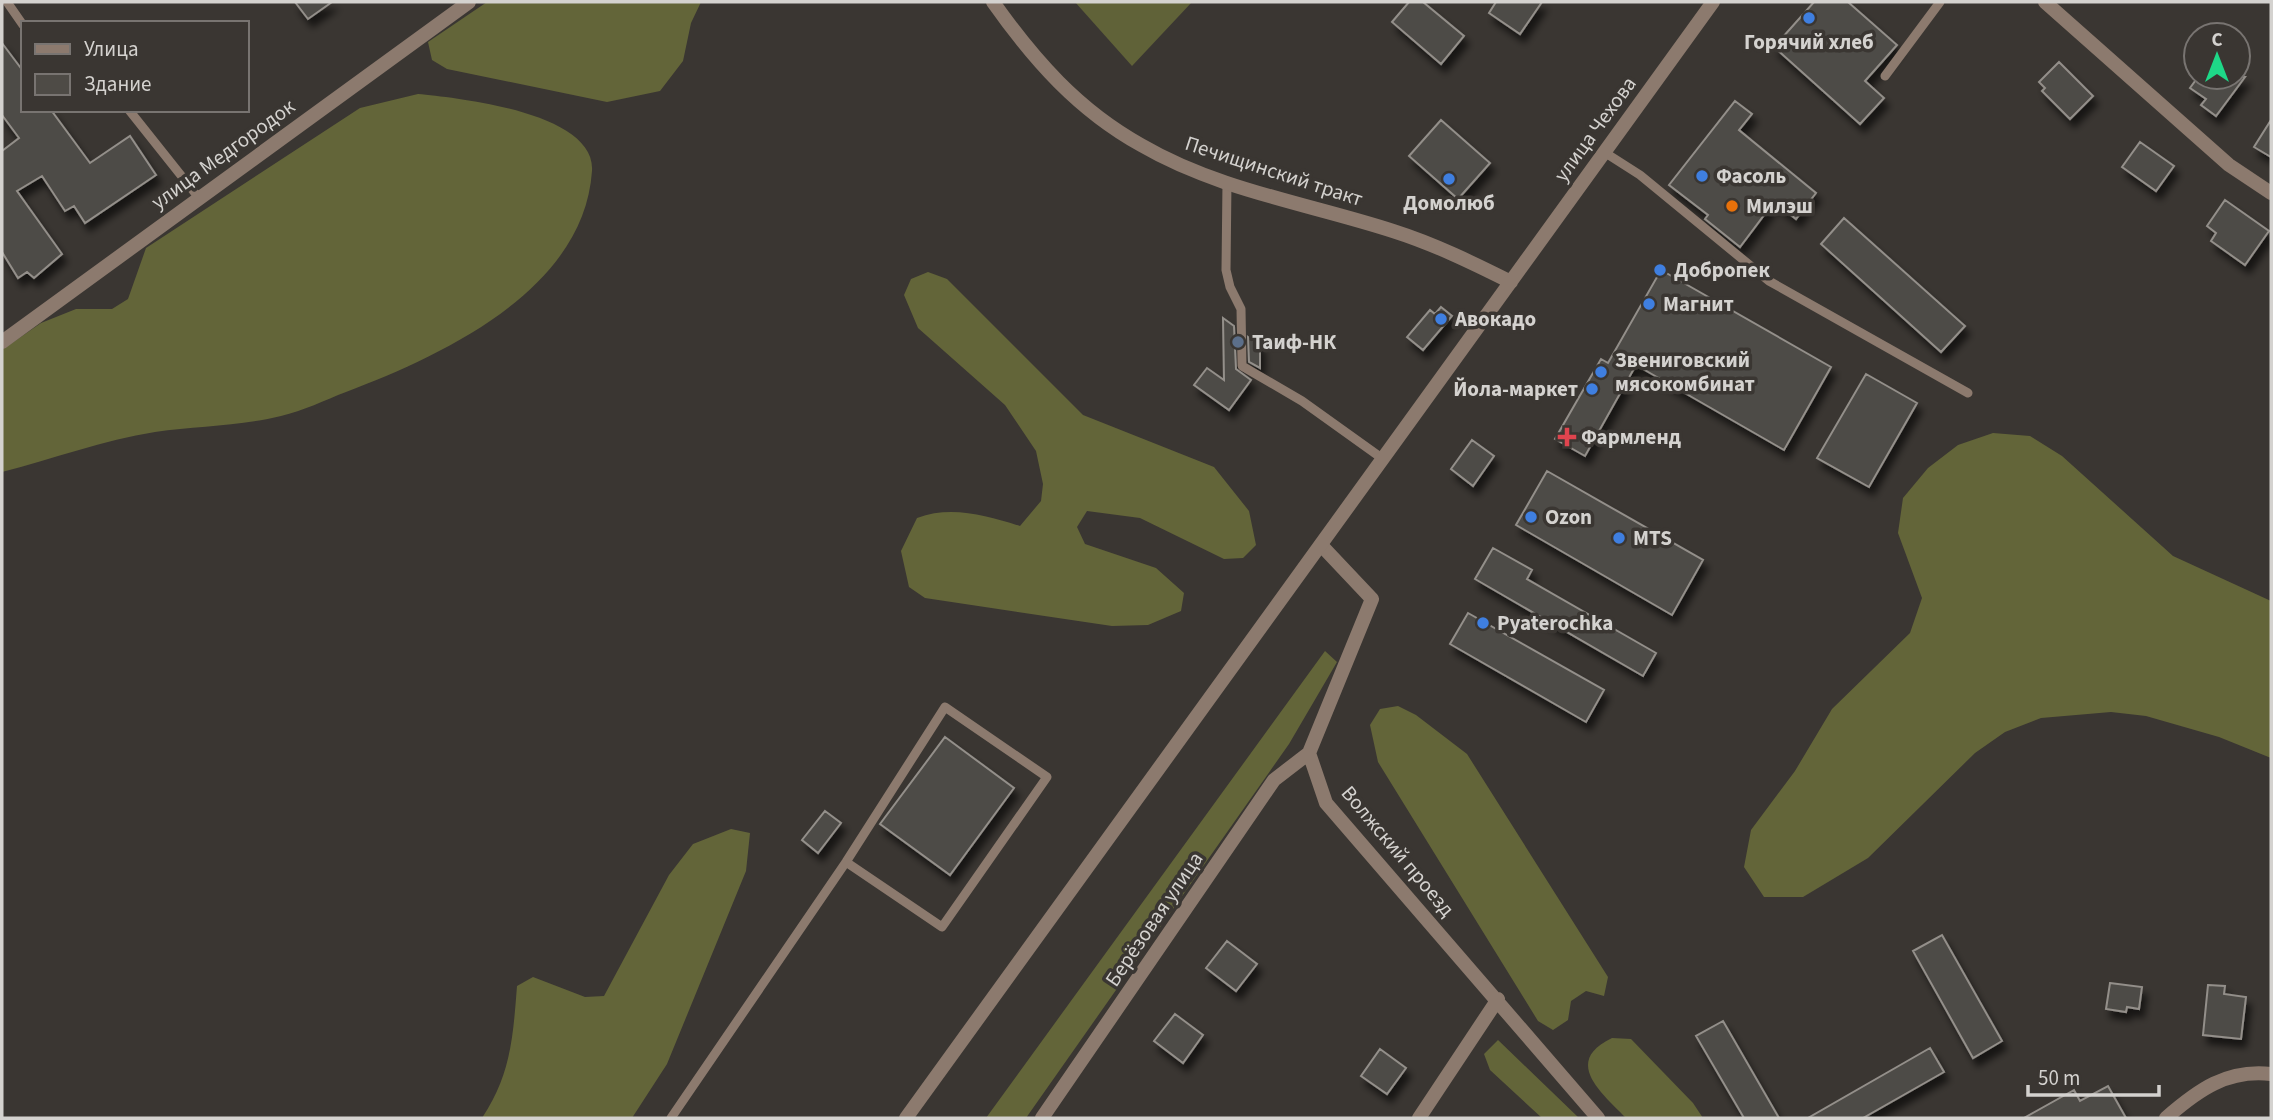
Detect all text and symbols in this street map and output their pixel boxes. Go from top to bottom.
marker: Горячий хлеб [1801,10,1817,26]
legend [21,21,248,112]
north arrow [2182,21,2252,91]
place label: Горячий хлеб [1744,27,1874,57]
text: С [2211,27,2223,54]
text: Улица [84,34,139,64]
text: Здание [84,69,152,99]
street label: улица Чехова [1547,70,1643,188]
street label: улица Медгородок [145,91,302,216]
street label: Печищинский тракт [1181,128,1367,214]
place label: Фасоль [1716,161,1787,191]
marker: Фасоль [1694,168,1710,184]
marker: Домолюб [1441,171,1457,187]
place label: Домолюб [1403,188,1495,218]
place label: Милэш [1746,191,1813,221]
marker: Милэш [1724,198,1740,214]
place label: Добропек [1674,255,1770,285]
marker: Добропек [1652,262,1668,278]
place label: Магнит [1663,289,1734,319]
marker: Магнит [1641,296,1657,312]
place label: Авокадо [1454,304,1536,334]
marker: Авокадо [1433,311,1449,327]
place label: Таиф-НК [1252,327,1337,357]
marker: Таиф-НК [1230,334,1246,350]
place label: Звениговский мясокомбинат [1615,345,1755,399]
marker: Звениговский мясокомбинат [1593,364,1609,380]
place label: Йола-маркет [1453,374,1578,404]
marker: Йола-маркет [1584,381,1600,397]
place label: Фармленд [1581,422,1682,452]
marker: Фармленд [1559,429,1575,445]
place label: Ozon [1545,502,1592,532]
marker: Ozon [1523,509,1539,525]
place label: MTS [1633,523,1672,553]
marker: MTS [1611,530,1627,546]
place label: Pyaterochka [1497,608,1613,638]
marker: Pyaterochka [1475,615,1491,631]
street label: Волжский проезд [1334,779,1462,923]
street label: Берёзовая улица [1098,846,1210,992]
scale bar [2028,1054,2159,1098]
text: 50 m [2038,1063,2080,1093]

